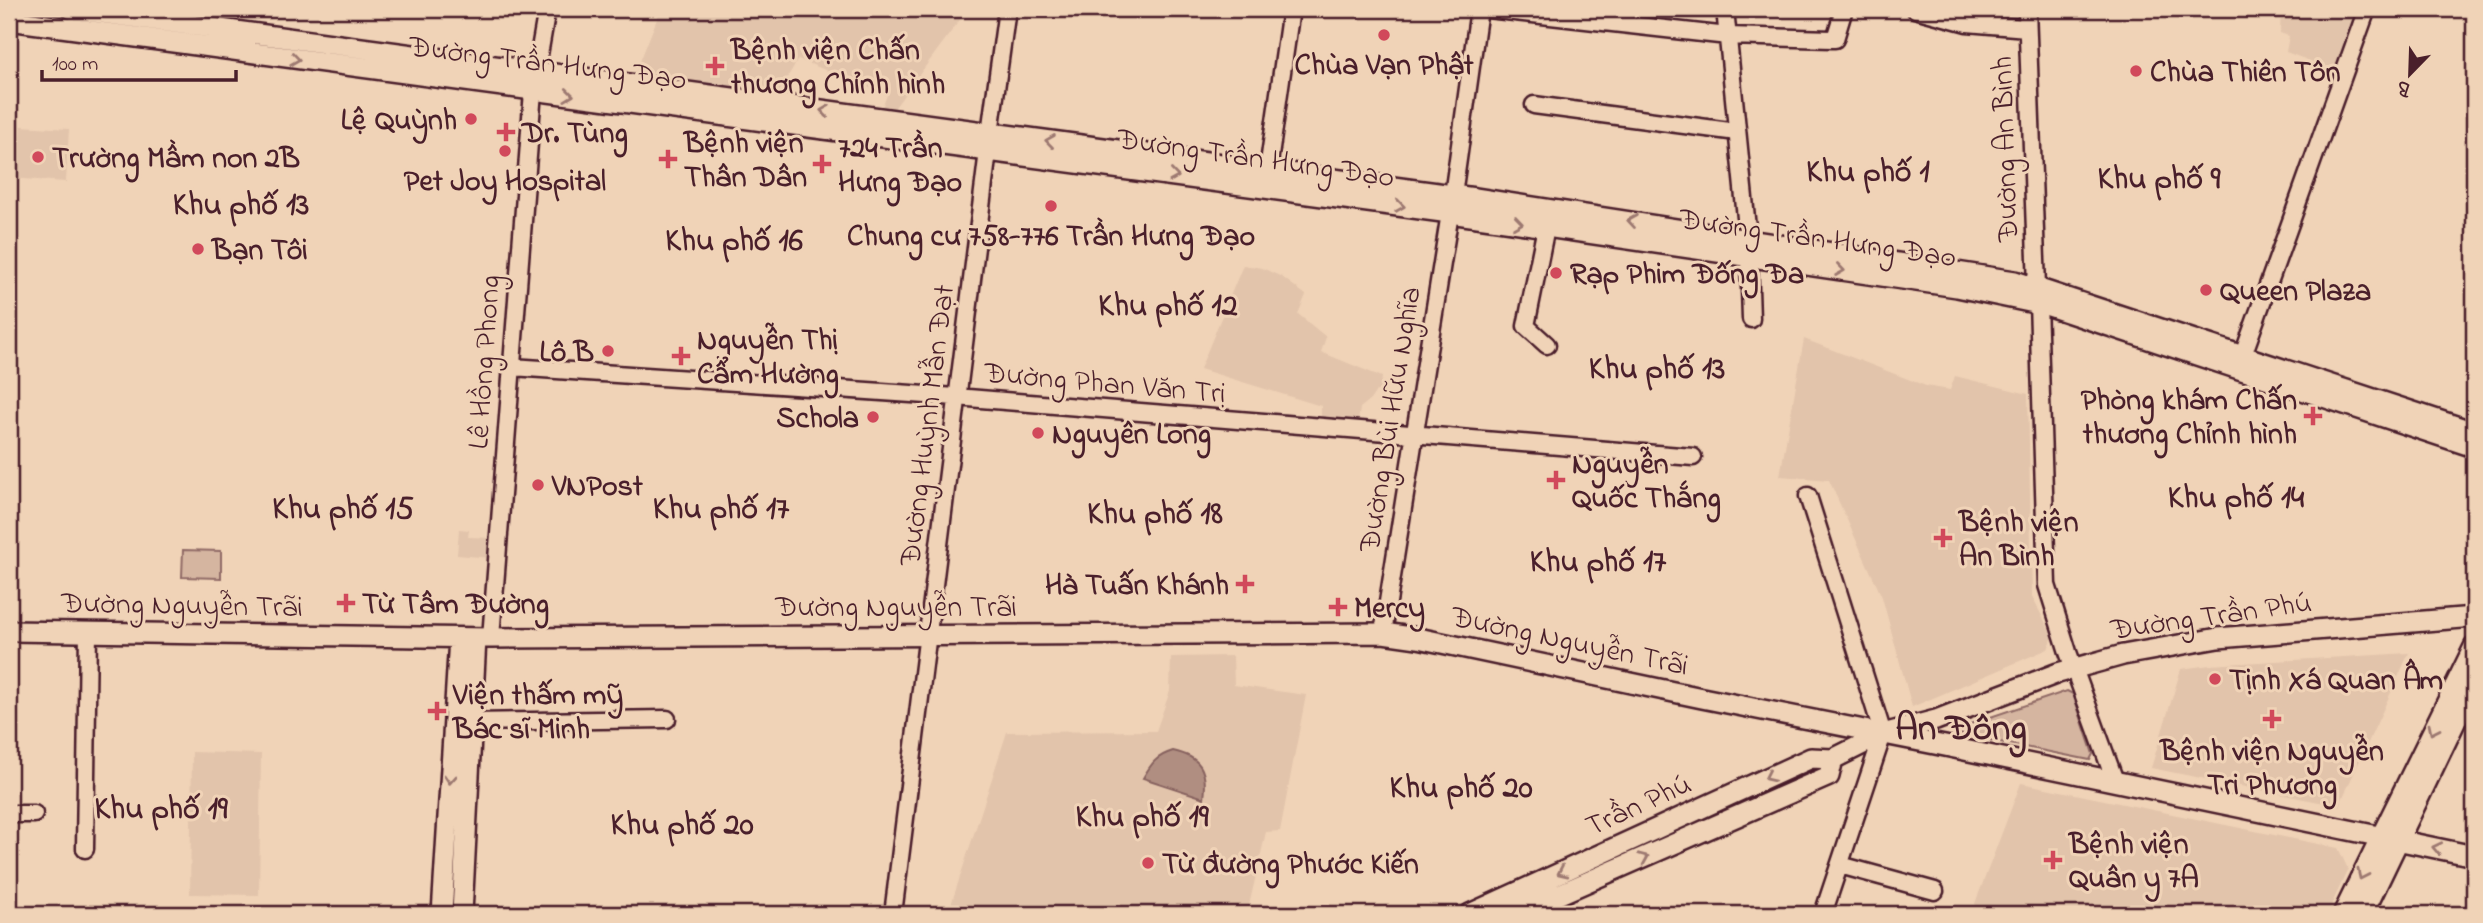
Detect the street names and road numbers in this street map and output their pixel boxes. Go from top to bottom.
street label: Đường Trần Hưng Đạo [405,26,689,104]
street label: Đường An Bình [1982,55,2032,244]
street label: Đường Trần Hưng Đạo [1113,119,1397,201]
street label: Đường Trần Hưng Đạo [1675,199,1959,281]
street label: Lê Hồng Phong [458,274,514,451]
street label: Đường Huỳnh Mẫn Đạt [890,282,968,570]
street label: Đường Bùi Hữu Nghĩa [1349,284,1435,556]
street label: Đường Phan Văn Trị [981,352,1227,417]
street label: Đường Trần Phú [2107,582,2315,654]
street label: Đường Nguyễn Trãi [60,583,303,631]
street label: Đường Nguyễn Trãi [774,587,1017,631]
street label: Đường Nguyễn Trãi [1446,596,1692,690]
street label: Trần Phú [1579,764,1699,850]

